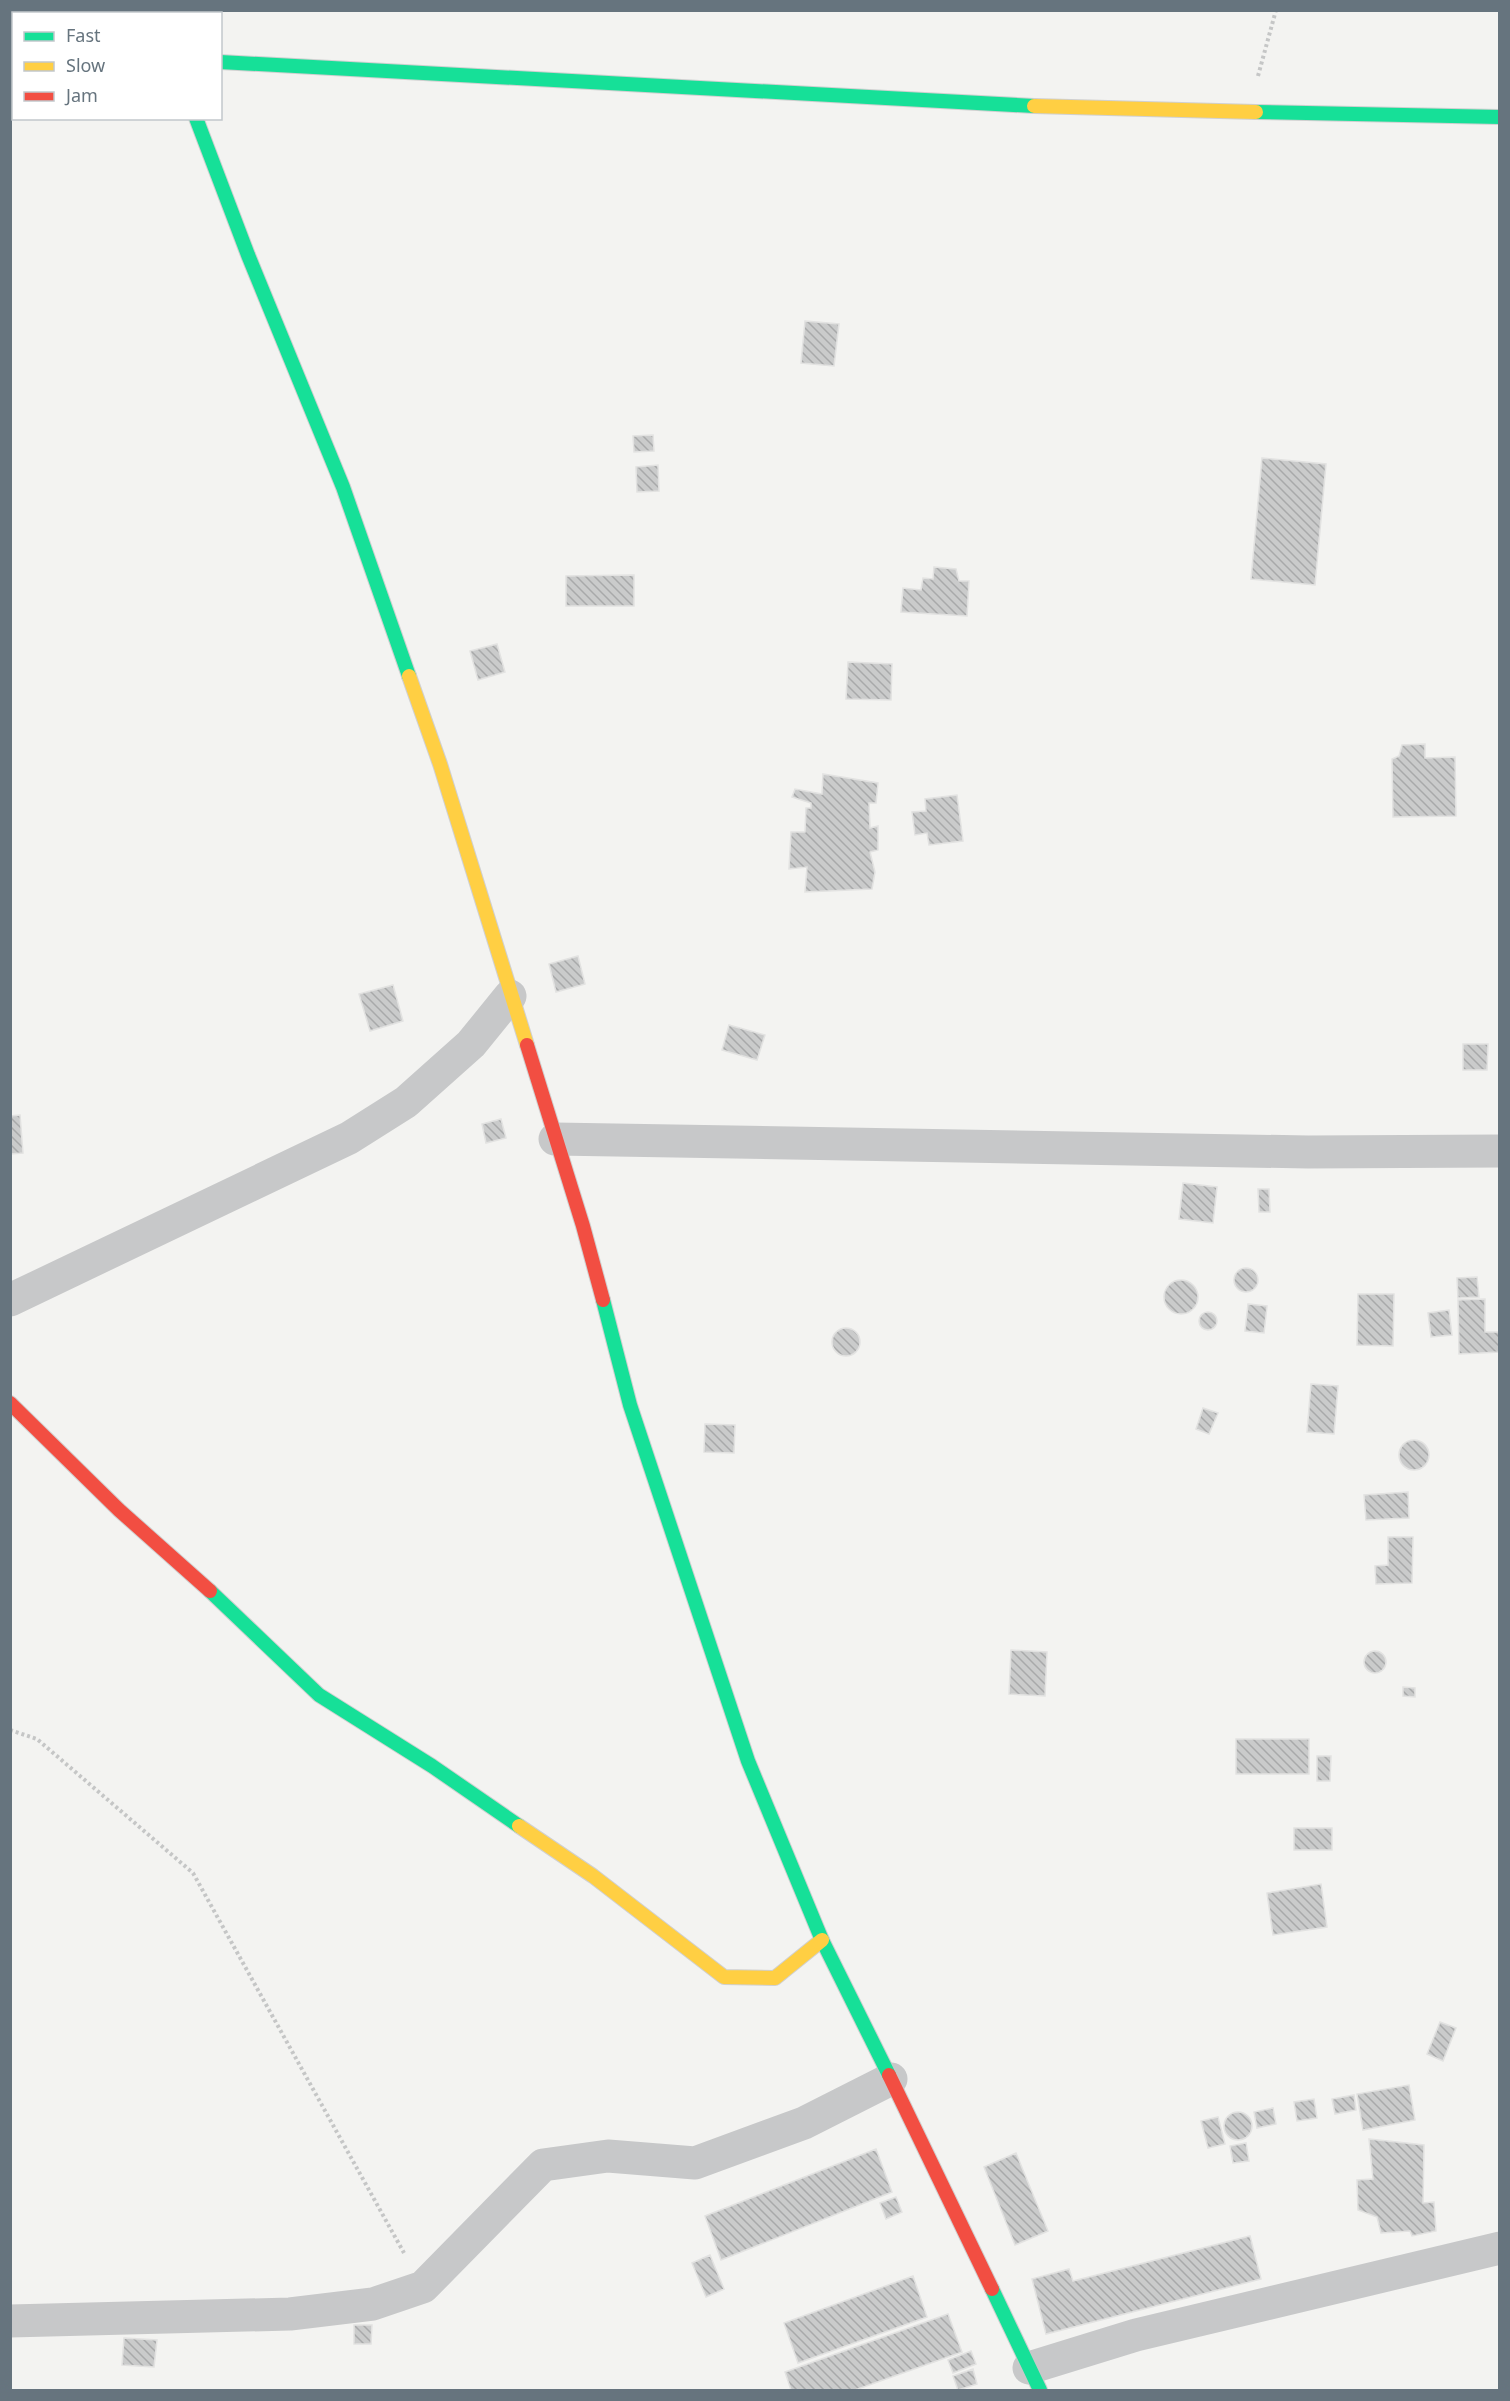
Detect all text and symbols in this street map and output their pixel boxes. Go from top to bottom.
legend [12,12,222,120]
text: Fast [66,23,101,47]
text: Slow [66,53,105,77]
text: Jam [64,83,98,107]

